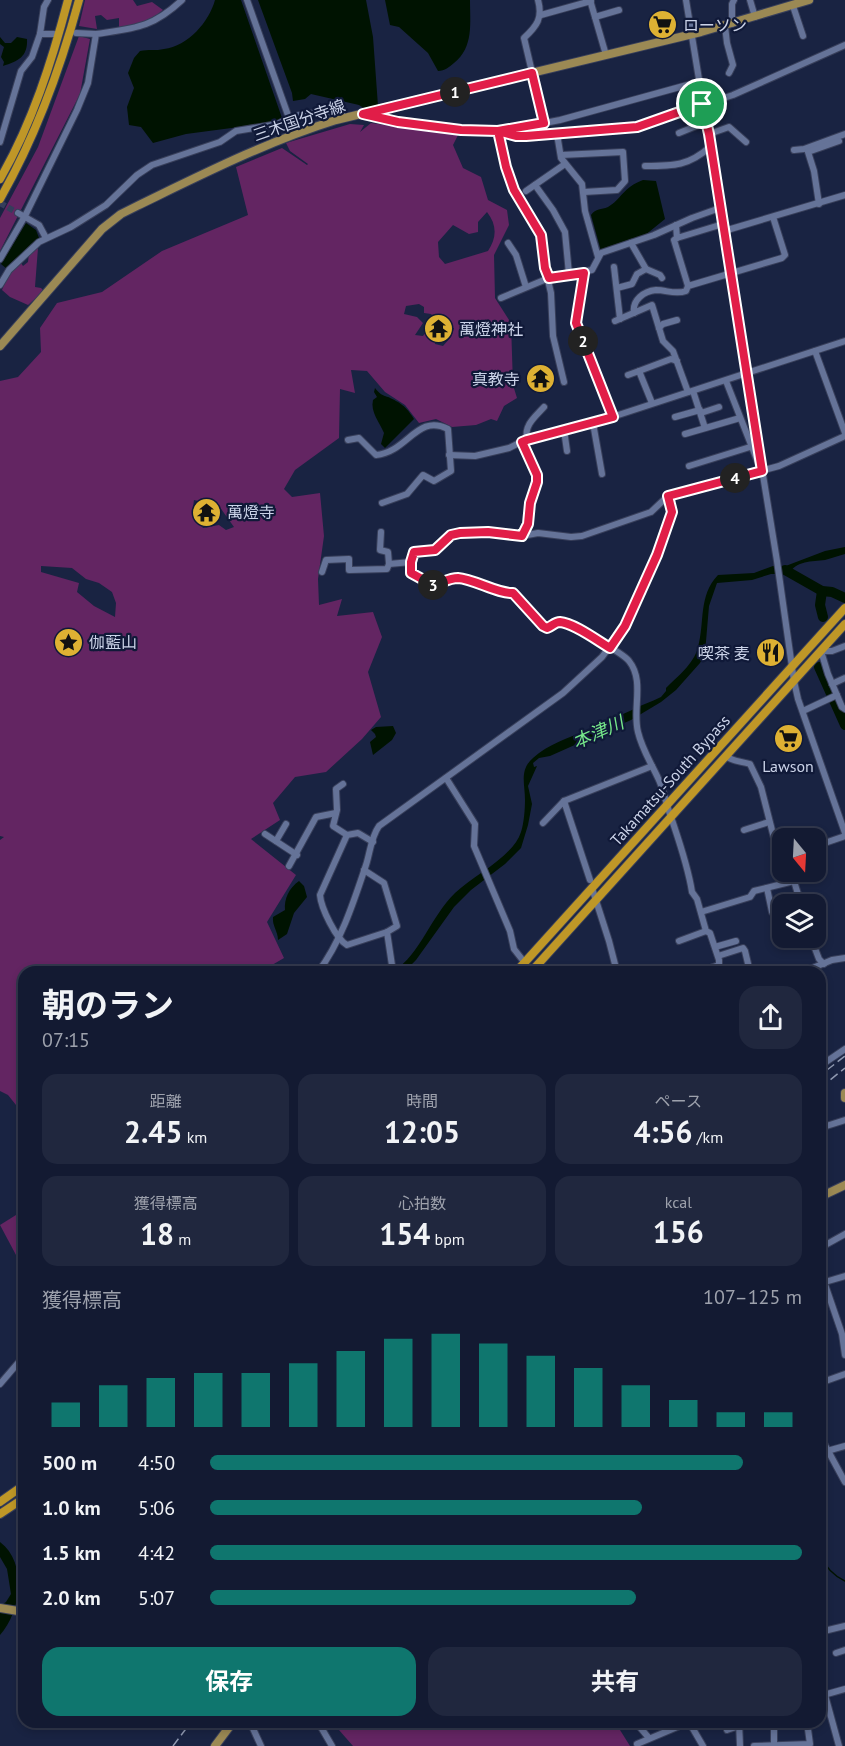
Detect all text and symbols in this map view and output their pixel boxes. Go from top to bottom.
supermarket icon: ローソン [646,9,678,41]
place label: ローソン [683,15,747,35]
pin: 1 [440,77,470,107]
pin [676,78,727,129]
text: 1 [450,82,460,102]
icon: arrive [685,87,718,120]
street label: 三木国分寺線 [250,95,348,145]
temple icon: 萬燈神社 [422,313,454,345]
place label: 萬燈神社 [459,319,523,339]
pin: 2 [568,326,598,356]
text: 2 [578,331,588,351]
temple icon: 真教寺 [525,363,557,395]
place label: 真教寺 [472,369,520,389]
pin: 4 [720,463,750,493]
text: 4 [730,468,740,488]
temple icon: 萬燈寺 [190,496,222,528]
place label: 萬燈寺 [227,502,275,522]
pin: 3 [418,570,448,600]
text: 3 [428,575,438,595]
place icon: 伽藍山 [52,626,84,658]
place label: 伽藍山 [89,632,137,652]
restaurant icon: 喫茶 麦 [755,637,787,669]
place label: 喫茶 麦 [698,643,750,663]
water label: 本津川 [569,710,629,753]
street label: Takamatsu-South Bypass [606,710,734,850]
supermarket icon: Lawson [772,722,804,754]
place label: Lawson [762,756,814,776]
north arrow [772,828,826,882]
map controls [772,828,826,948]
button: layers [772,894,826,948]
text: 朝のラン [42,983,174,1026]
button: share [739,986,802,1049]
text: 07:15 [42,1027,90,1053]
text: 距離 [150,1091,182,1111]
text: 時間 [406,1091,438,1111]
text: ペース [655,1091,702,1111]
text: 2.45 [124,1112,182,1151]
text: 12:05 [384,1112,460,1151]
text: 4:56 [633,1112,693,1151]
text: km [182,1127,207,1147]
text: /km [693,1127,723,1147]
text: kcal [665,1192,692,1212]
text: 獲得標高 [134,1193,198,1213]
text: 心拍数 [398,1193,446,1213]
text: 156 [653,1212,704,1251]
text: 18 [140,1214,174,1253]
text: 154 [379,1214,430,1253]
text: m [174,1229,191,1249]
text: bpm [430,1229,465,1249]
text: 107–125 m [703,1284,802,1310]
text: 獲得標高 [42,1287,122,1313]
text: 500 m [42,1450,97,1476]
text: 4:50 [138,1450,175,1476]
text: 1.0 km [42,1495,101,1521]
text: 5:06 [138,1495,175,1521]
text: 1.5 km [42,1540,101,1566]
text: 4:42 [138,1540,175,1566]
text: 2.0 km [42,1585,101,1611]
text: 5:07 [138,1585,175,1611]
button: 保存 [42,1647,416,1716]
button: 共有 [428,1647,802,1716]

